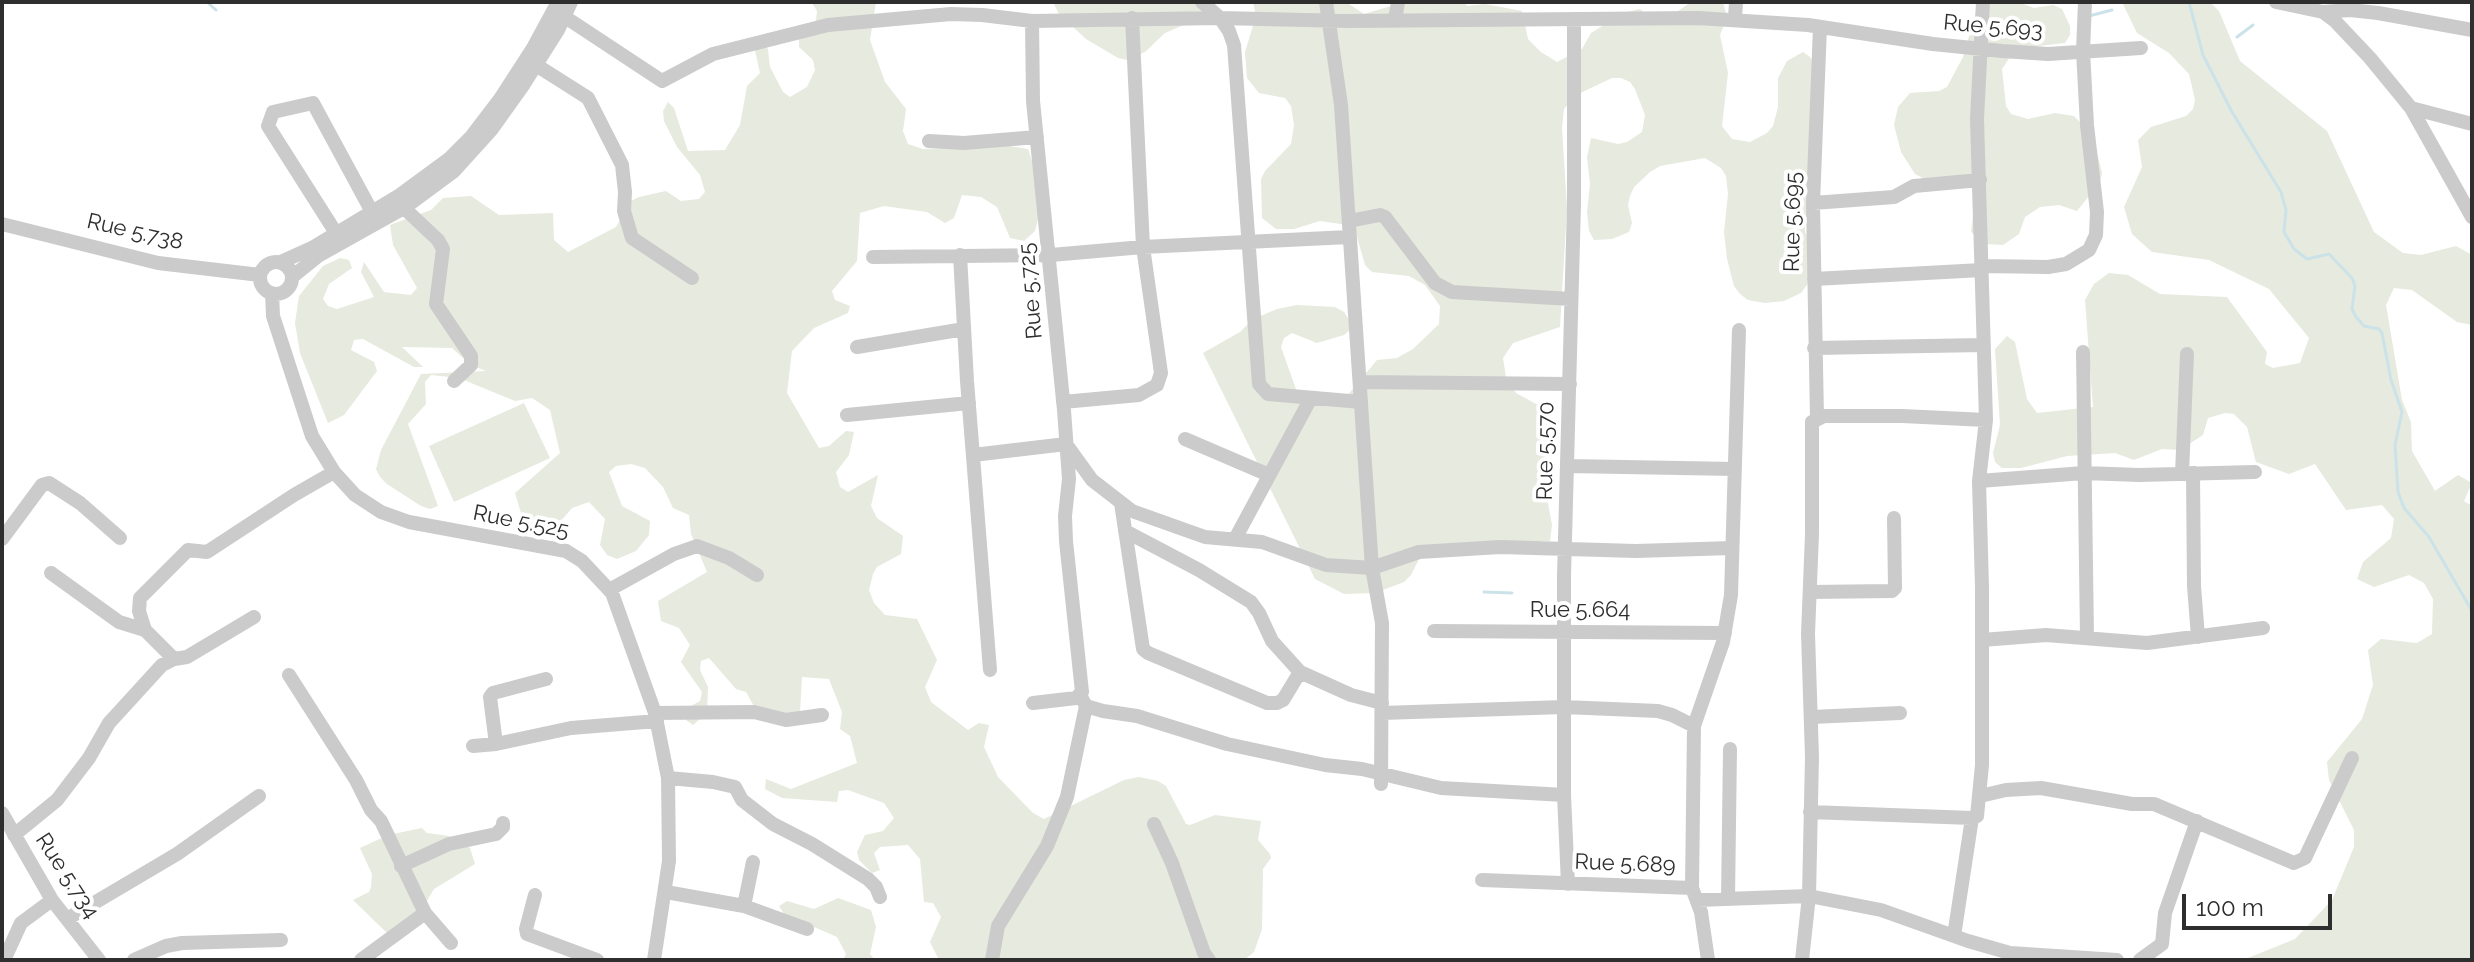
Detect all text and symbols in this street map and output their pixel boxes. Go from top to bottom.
street label: Rue 5.693 [1942,9,2044,45]
street label: Rue 5.695 [1779,172,1807,272]
street label: Rue 5.738 [84,208,186,256]
street label: Rue 5.725 [1014,242,1048,340]
street label: Rue 5.570 [1532,401,1560,501]
street label: Rue 5.525 [471,500,571,544]
street label: Rue 5.664 [1530,597,1630,623]
street label: Rue 5.734 [30,828,104,924]
street label: Rue 5.689 [1574,849,1676,879]
scale bar [2186,878,2336,928]
text: 100 m [2196,893,2264,922]

